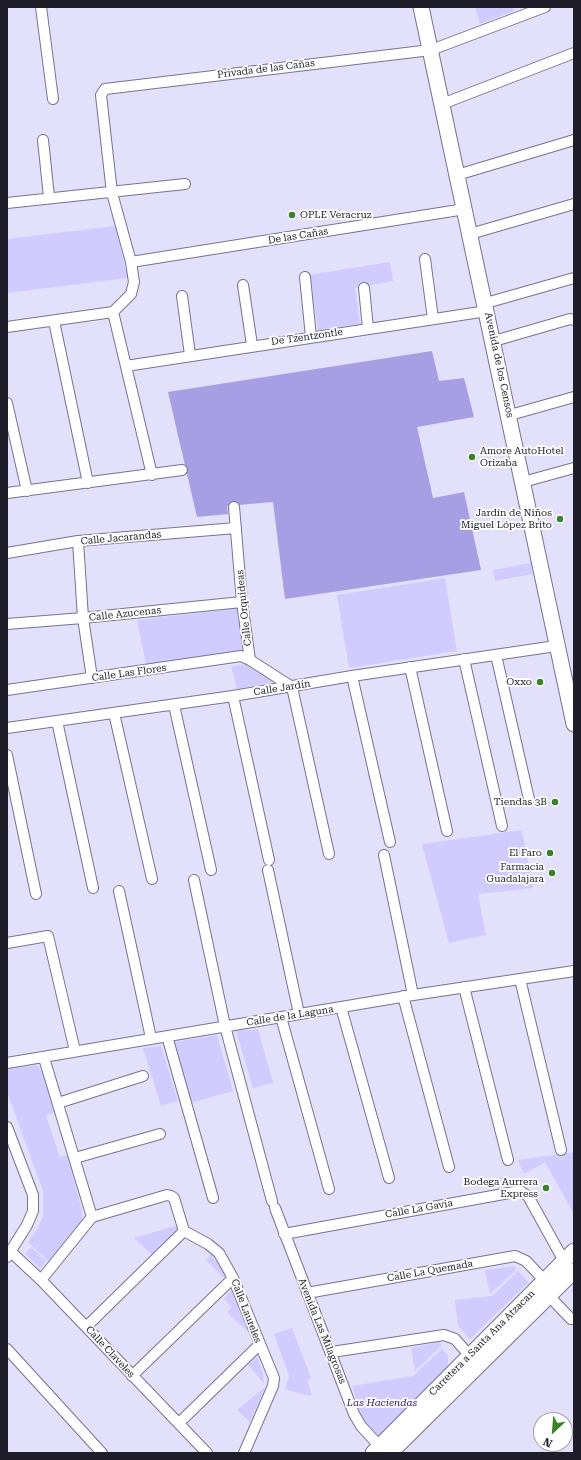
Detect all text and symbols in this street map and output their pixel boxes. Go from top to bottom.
street label: Privada de las Cañas [216,57,316,81]
place label: OPLE Veracruz [300,209,371,221]
marker: OPLE Veracruz [287,210,297,220]
street label: De las Cañas [267,225,329,247]
street label: Avenida de los Censos [482,311,516,419]
street label: De Tzentzontle [270,326,344,348]
place label: Amore AutoHotel Orizaba [480,445,564,468]
marker: Amore AutoHotel Orizaba [467,452,477,462]
place label: Jardín de Niños Miguel López Brito [461,507,552,530]
marker: Jardín de Niños Miguel López Brito [555,514,565,524]
street label: Calle Jacarandas [80,528,162,548]
street label: Calle Orquídeas [234,569,254,647]
street label: Calle Azucenas [88,604,162,624]
street label: Calle Las Flores [91,662,167,684]
place label: Oxxo [506,676,532,688]
marker: Oxxo [535,677,545,687]
street label: Calle Jardín [253,678,311,698]
place label: Tiendas 3B [494,796,547,808]
marker: Tiendas 3B [550,797,560,807]
place label: El Faro [509,847,542,859]
marker: El Faro [545,848,555,858]
place label: Farmacia Guadalajara [486,861,544,884]
marker: Farmacia Guadalajara [547,868,557,878]
street label: Calle de la Laguna [246,1003,334,1029]
place label: Bodega Aurrera Express [464,1176,538,1200]
marker: Bodega Aurrera Express [541,1183,551,1193]
street label: Calle La Gavia [384,1197,454,1221]
street label: Calle La Quemada [386,1258,474,1284]
street label: Calle Laureles [228,1277,264,1345]
street label: Avenida Las Milagrosas [295,1277,349,1385]
street label: Carretera a Santa Ana Atzacan [427,1288,537,1398]
street label: Calle Claveles [83,1324,137,1380]
park label: Las Haciendas [347,1397,417,1409]
north arrow [533,1412,573,1452]
text: N [541,1435,555,1450]

